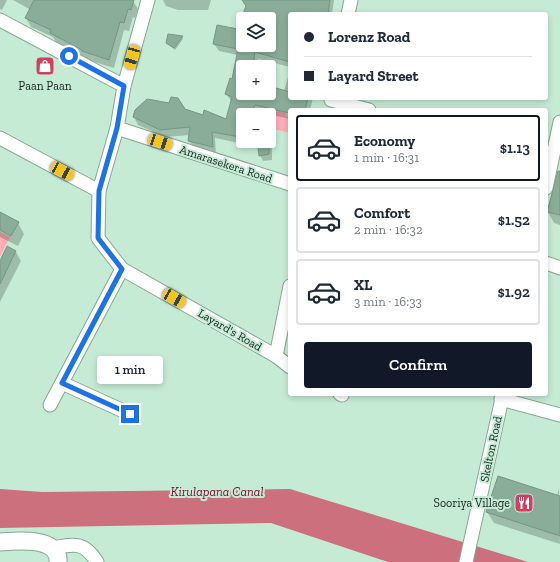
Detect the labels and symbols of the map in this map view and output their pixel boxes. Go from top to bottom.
car [123,44,141,70]
route start [60,47,78,65]
shop icon: Paan Paan [34,55,56,77]
place label: Paan Paan [18,79,72,93]
car [147,133,173,151]
street label: Amarasekera Road [178,142,275,186]
car [49,160,75,182]
car [161,287,187,309]
street label: Layard's Road [195,306,265,354]
callout: 1 min [97,356,163,384]
route end [121,405,139,423]
street label: Skelton Road [477,414,505,483]
water label: Kirulapana Canal [170,484,264,499]
restaurant icon: Sooriya Village [513,492,535,514]
place label: Sooriya Village [434,496,510,510]

